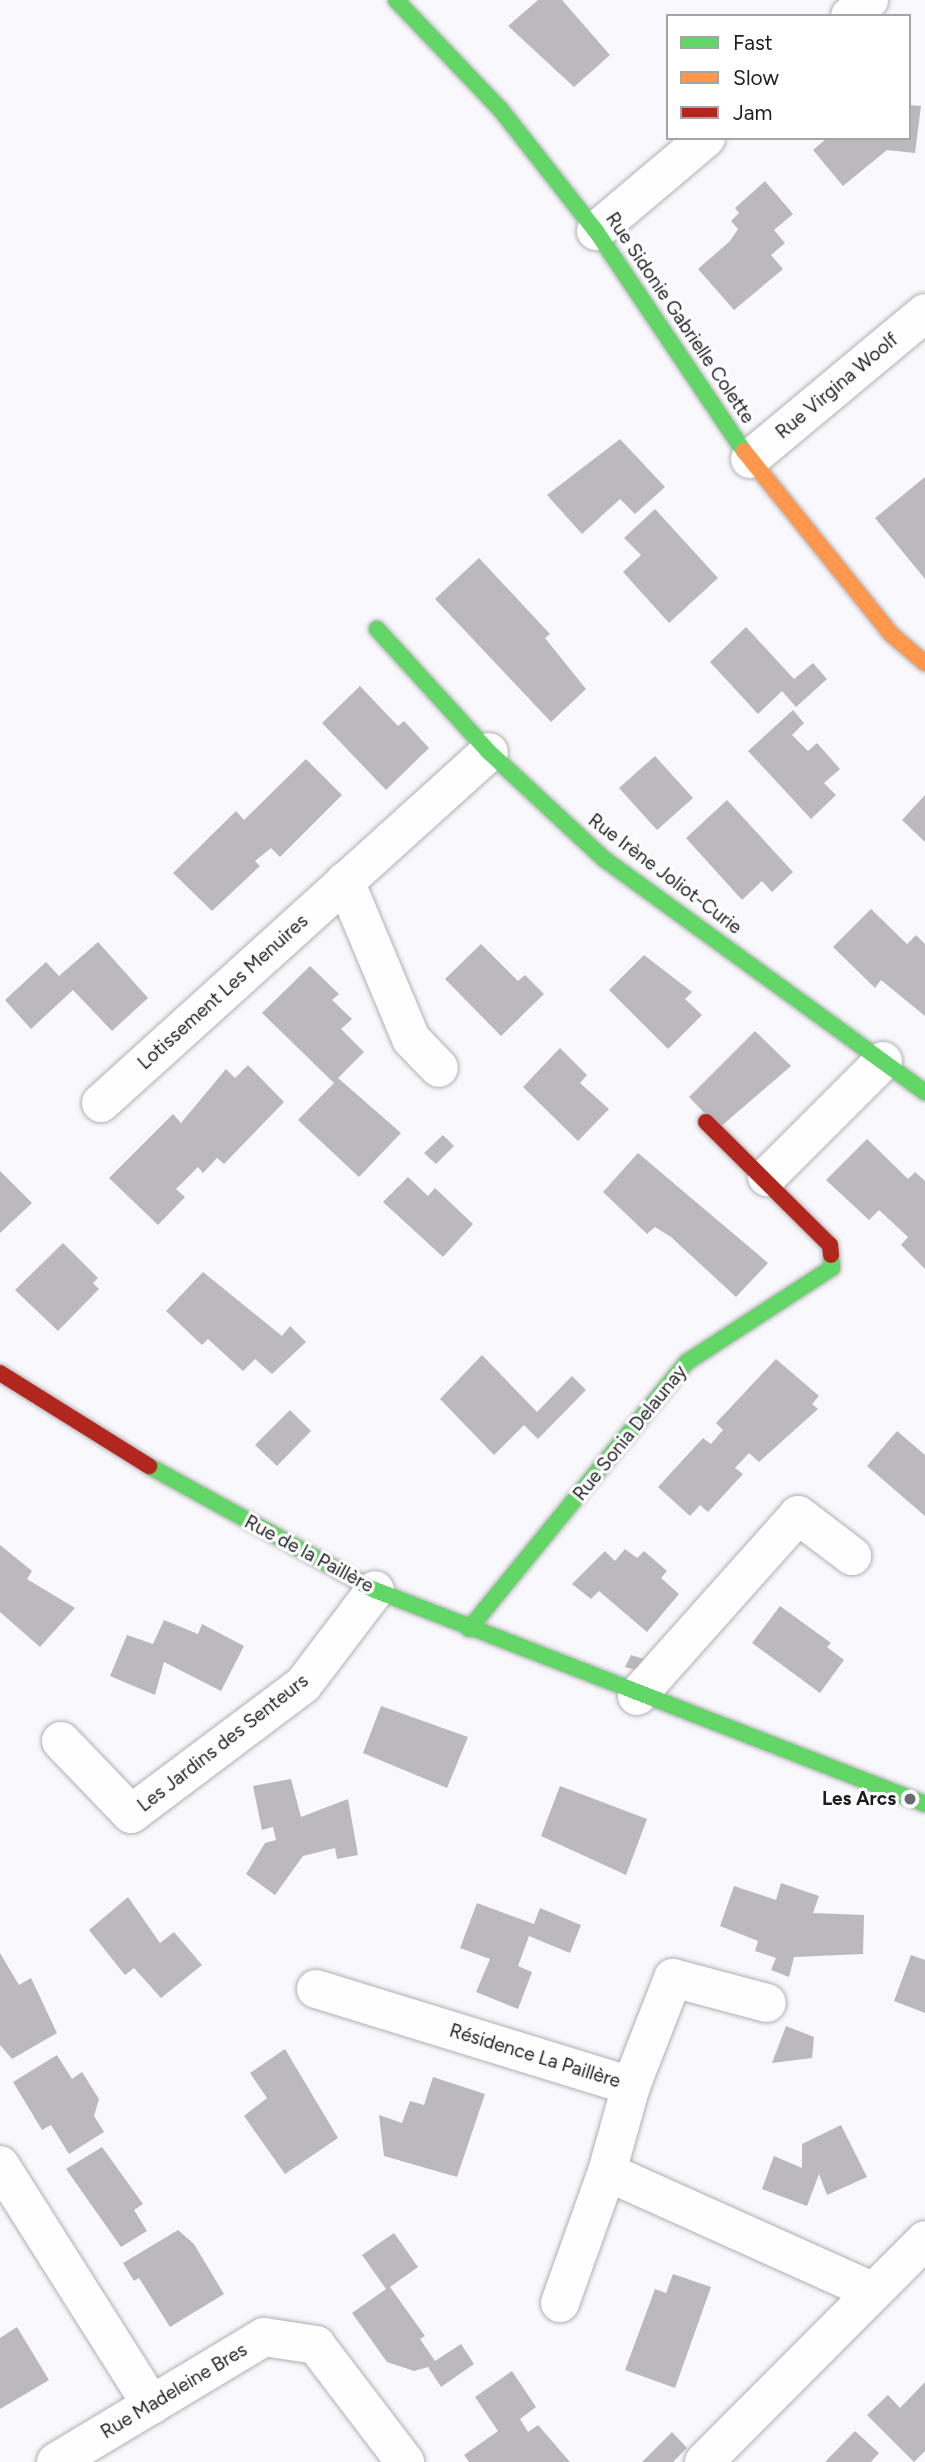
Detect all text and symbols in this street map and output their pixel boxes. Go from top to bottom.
legend [666,14,911,140]
text: Fast [733,30,773,55]
text: Slow [733,65,779,90]
text: Jam [733,100,772,125]
street label: Rue Sidonie Gabrielle Colette [601,208,759,428]
street label: Rue Virgina Woolf [771,328,903,444]
street label: Rue Irène Joliot-Curie [584,809,746,939]
street label: Lotissement Les Menuires [133,910,313,1074]
street label: Rue Sonia Delaunay [568,1361,692,1505]
street label: Rue de la Paillère [241,1510,377,1598]
street label: Les Jardins des Senteurs [133,1669,313,1817]
place label: Les Arcs [822,1788,896,1810]
marker: Les Arcs [902,1791,918,1807]
street label: Résidence La Paillère [447,2019,623,2093]
street label: Rue Madeleine Bres [97,2338,251,2444]

